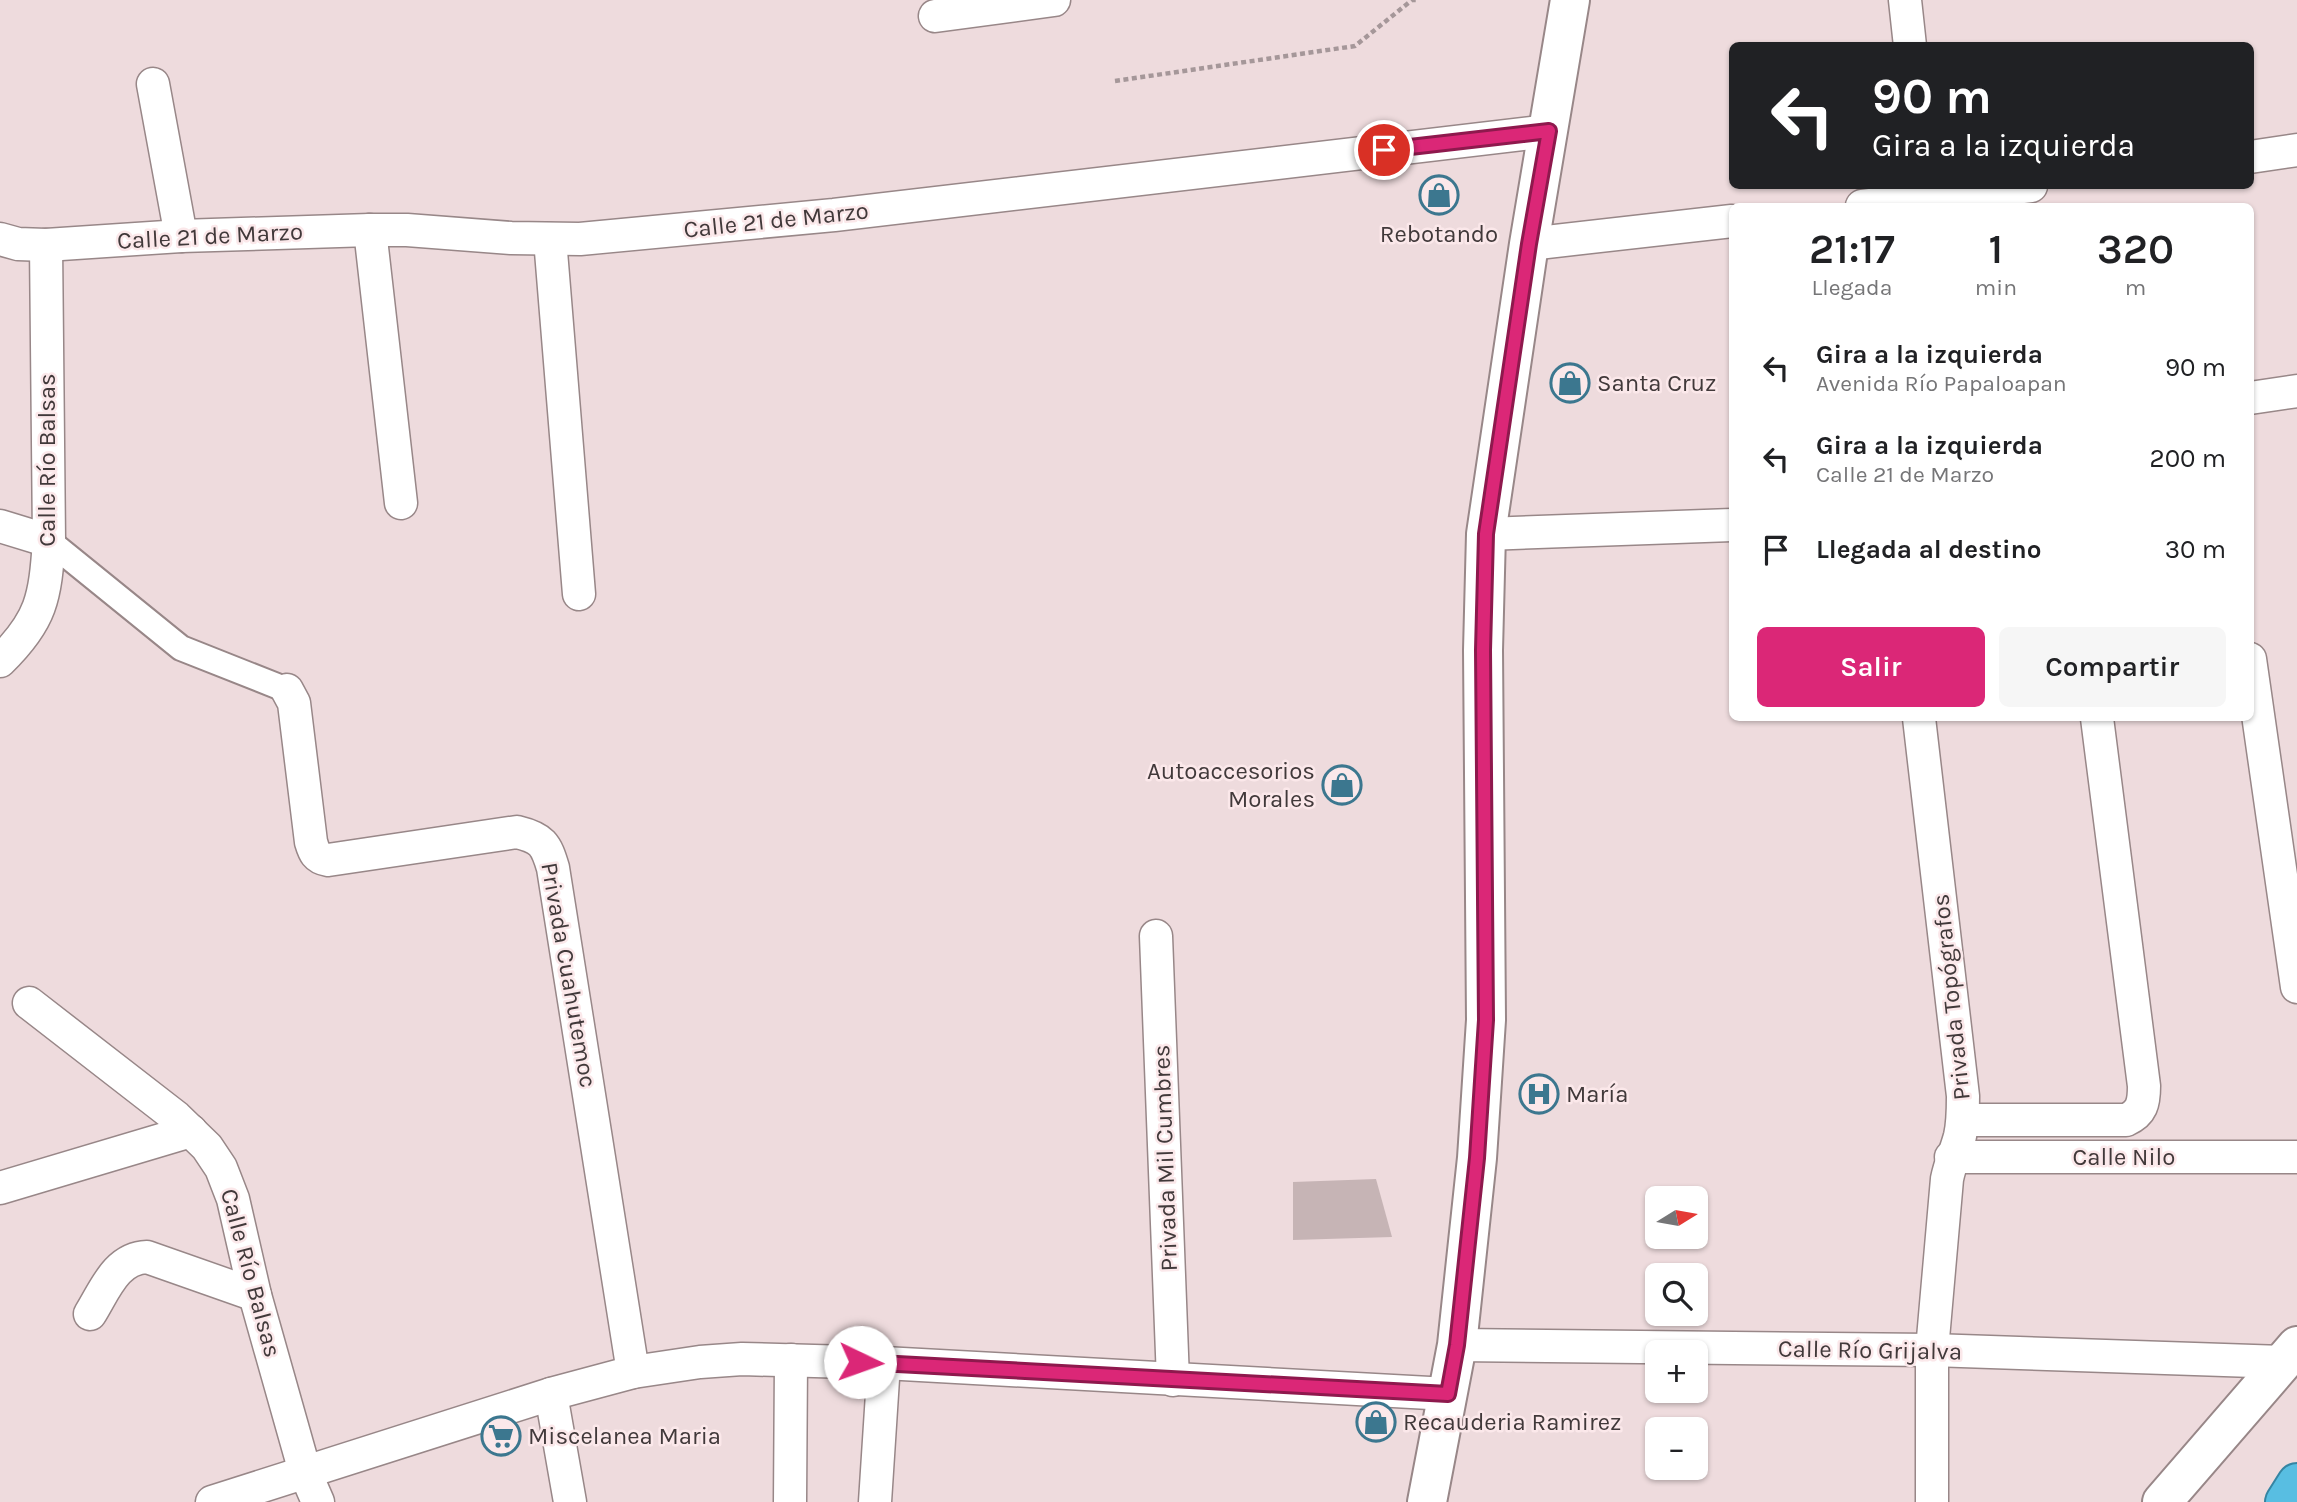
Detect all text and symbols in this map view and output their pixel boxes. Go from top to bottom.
text: 90 m [1872,68,1992,125]
icon: left [1757,70,1848,161]
pin [1354,120,1414,180]
text: Gira a la izquierda [1872,127,2135,164]
icon: arrive [1365,131,1403,169]
shop icon: Rebotando [1418,174,1460,216]
street label: Calle 21 de Marzo [682,196,870,244]
street label: Calle 21 de Marzo [116,217,304,255]
place label: Rebotando [1380,220,1498,248]
text: 21:17 [1809,224,1895,274]
text: 1 [1989,224,2003,274]
text: 320 [2097,224,2174,274]
text: Llegada [1811,274,1892,301]
text: min [1975,274,2017,301]
text: m [2125,274,2146,301]
text: Gira a la izquierda [1816,339,2043,370]
icon: left [1757,349,1795,387]
text: 90 m [2165,352,2226,383]
shop icon: Santa Cruz [1549,362,1591,404]
place label: Santa Cruz [1597,369,1716,397]
text: Avenida Río Papaloapan [1816,370,2067,397]
street label: Calle Río Balsas [33,373,61,547]
text: Gira a la izquierda [1816,430,2043,461]
icon: left [1757,440,1795,478]
text: 200 m [2150,443,2226,474]
text: Calle 21 de Marzo [1816,461,1994,488]
icon: arrive [1757,531,1795,569]
text: Llegada al destino [1816,534,2042,565]
text: 30 m [2165,534,2226,565]
button: Salir [1757,627,1985,707]
button: Compartir [1999,627,2226,707]
place label: Autoaccesorios Morales [1147,757,1315,813]
shop icon: Autoaccesorios Morales [1321,764,1363,806]
street label: Privada Cuahutemoc [535,860,603,1090]
street label: Privada Topógrafos [1926,892,1976,1102]
street label: Privada Mil Cumbres [1147,1044,1183,1272]
hospital icon: María [1518,1073,1560,1115]
place label: María [1566,1080,1629,1108]
street label: Calle Nilo [2073,1143,2175,1171]
street label: Calle Río Balsas [215,1186,287,1360]
north arrow [1645,1186,1708,1250]
map controls [1645,1186,1708,1480]
button: search [1645,1263,1708,1326]
position arrow [823,1325,897,1399]
street label: Calle Río Grijalva [1778,1334,1962,1366]
button: + [1645,1340,1708,1403]
shop icon: Recauderia Ramirez [1355,1401,1397,1443]
place label: Recauderia Ramirez [1403,1408,1621,1436]
supermarket icon: Miscelanea Maria [480,1415,522,1457]
button: − [1645,1417,1708,1480]
place label: Miscelanea Maria [528,1422,721,1450]

